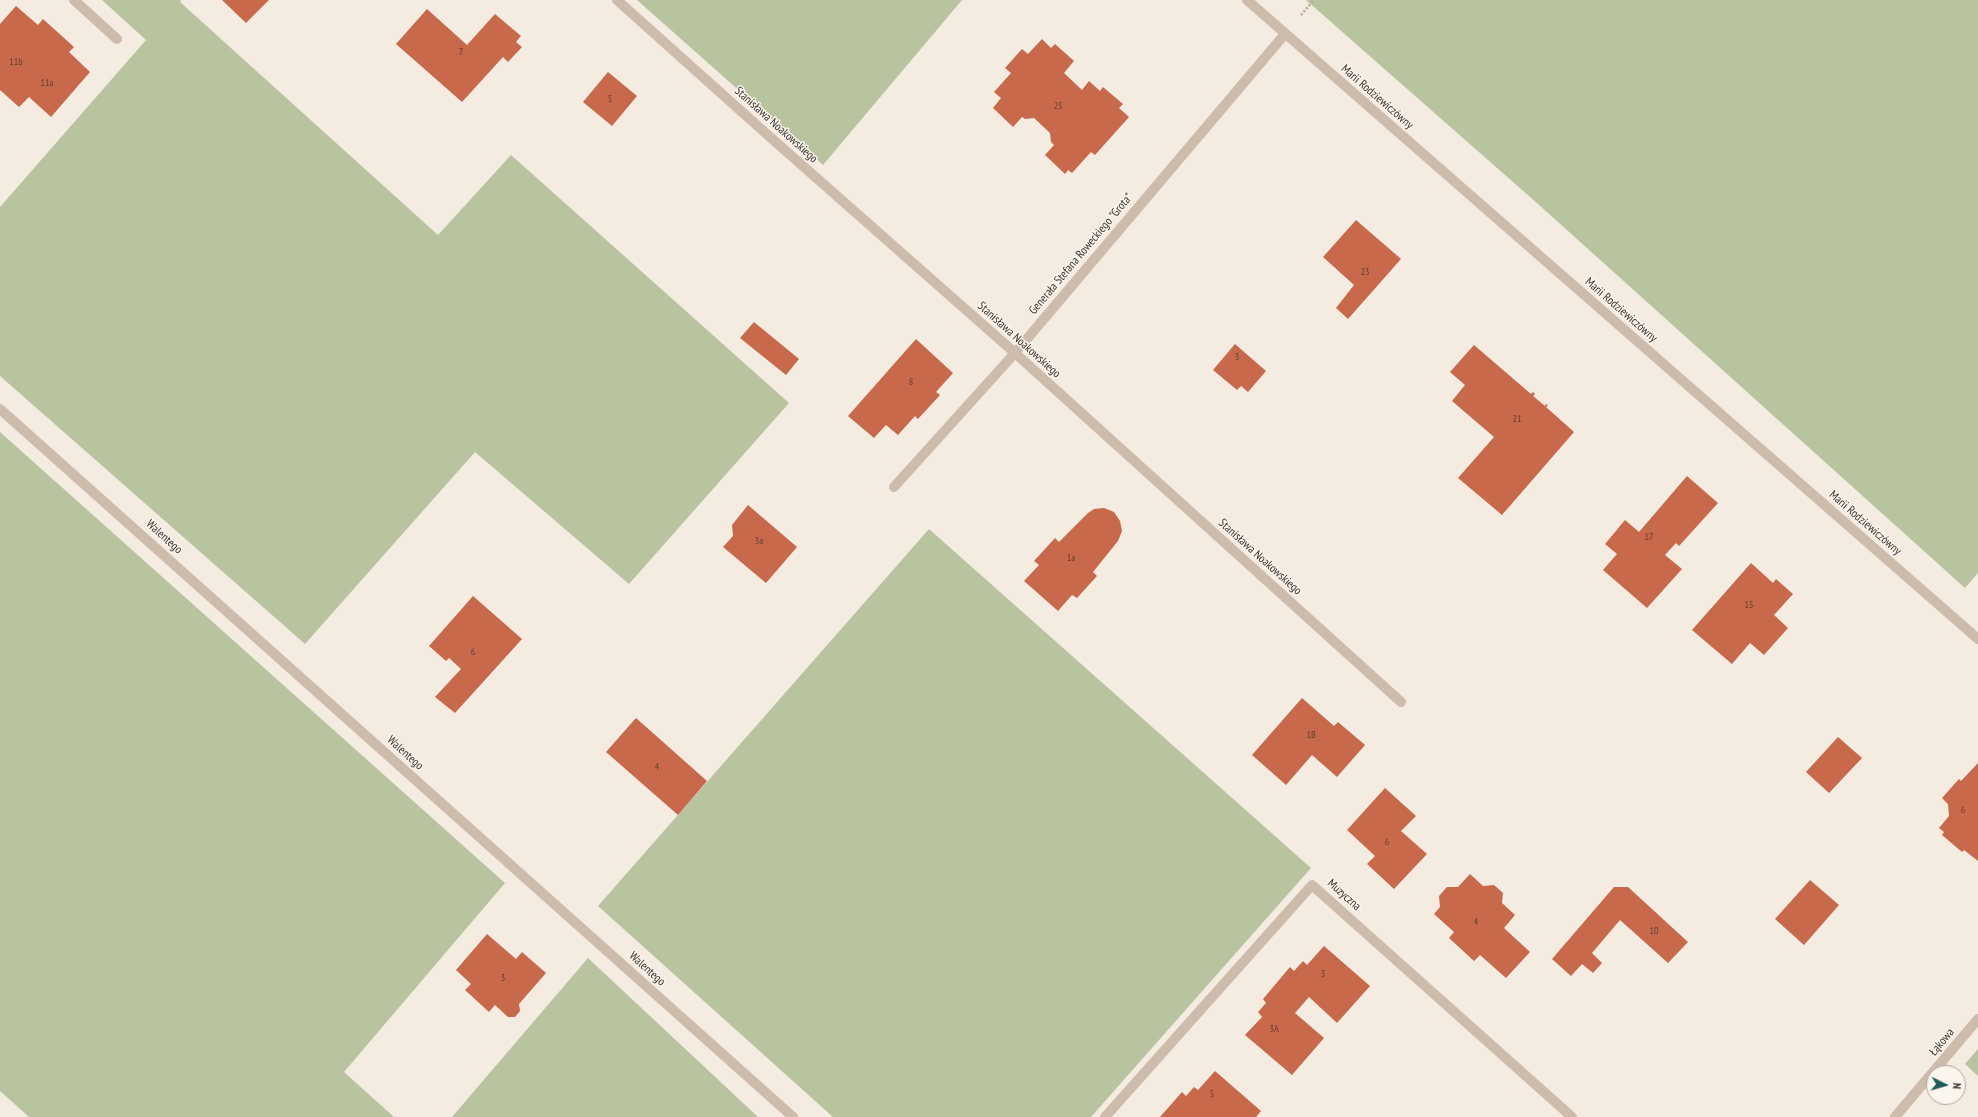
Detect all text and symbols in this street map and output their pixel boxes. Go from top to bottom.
house number: 7 [459,46,463,58]
house number: 11b [9,56,23,68]
street label: Marii Rodziewiczówny [1338,62,1416,132]
house number: 11a [41,77,53,89]
street label: Stanisława Noakowskiego [731,84,821,166]
house number: 5 [608,93,612,105]
house number: 25 [1054,100,1062,112]
street label: Generała Stefana Roweckiego "Grota" [1026,191,1136,317]
house number: 23 [1361,266,1369,278]
street label: Marii Rodziewiczówny [1582,275,1660,345]
street label: Stanisława Noakowskiego [974,299,1064,381]
house number: 3 [1235,351,1239,363]
house number: 8 [909,376,913,388]
house number: 21 [1513,413,1521,425]
street label: Marii Rodziewiczówny [1826,488,1904,558]
street label: Stanisława Noakowskiego [1215,516,1305,598]
street label: Walentego [143,517,185,557]
house number: 17 [1645,531,1653,543]
house number: 3a [755,535,763,547]
house number: 1a [1067,552,1075,564]
house number: 15 [1745,599,1753,611]
house number: 6 [471,646,475,658]
house number: 1B [1306,729,1316,741]
street label: Walentego [384,733,426,773]
house number: 4 [655,761,659,773]
house number: 6 [1961,804,1965,816]
house number: 6 [1385,836,1389,848]
street label: Muzyczna [1324,876,1364,914]
house number: 4 [1474,916,1478,928]
house number: 10 [1650,925,1658,937]
street label: Walentego [626,949,668,989]
house number: 3 [1321,968,1325,980]
house number: 3 [501,972,505,984]
house number: 3A [1269,1023,1279,1035]
street label: Łąkowa [1926,1025,1958,1059]
north arrow [1926,1065,1966,1105]
text: N [1950,1082,1964,1090]
house number: 5 [1210,1088,1214,1100]

